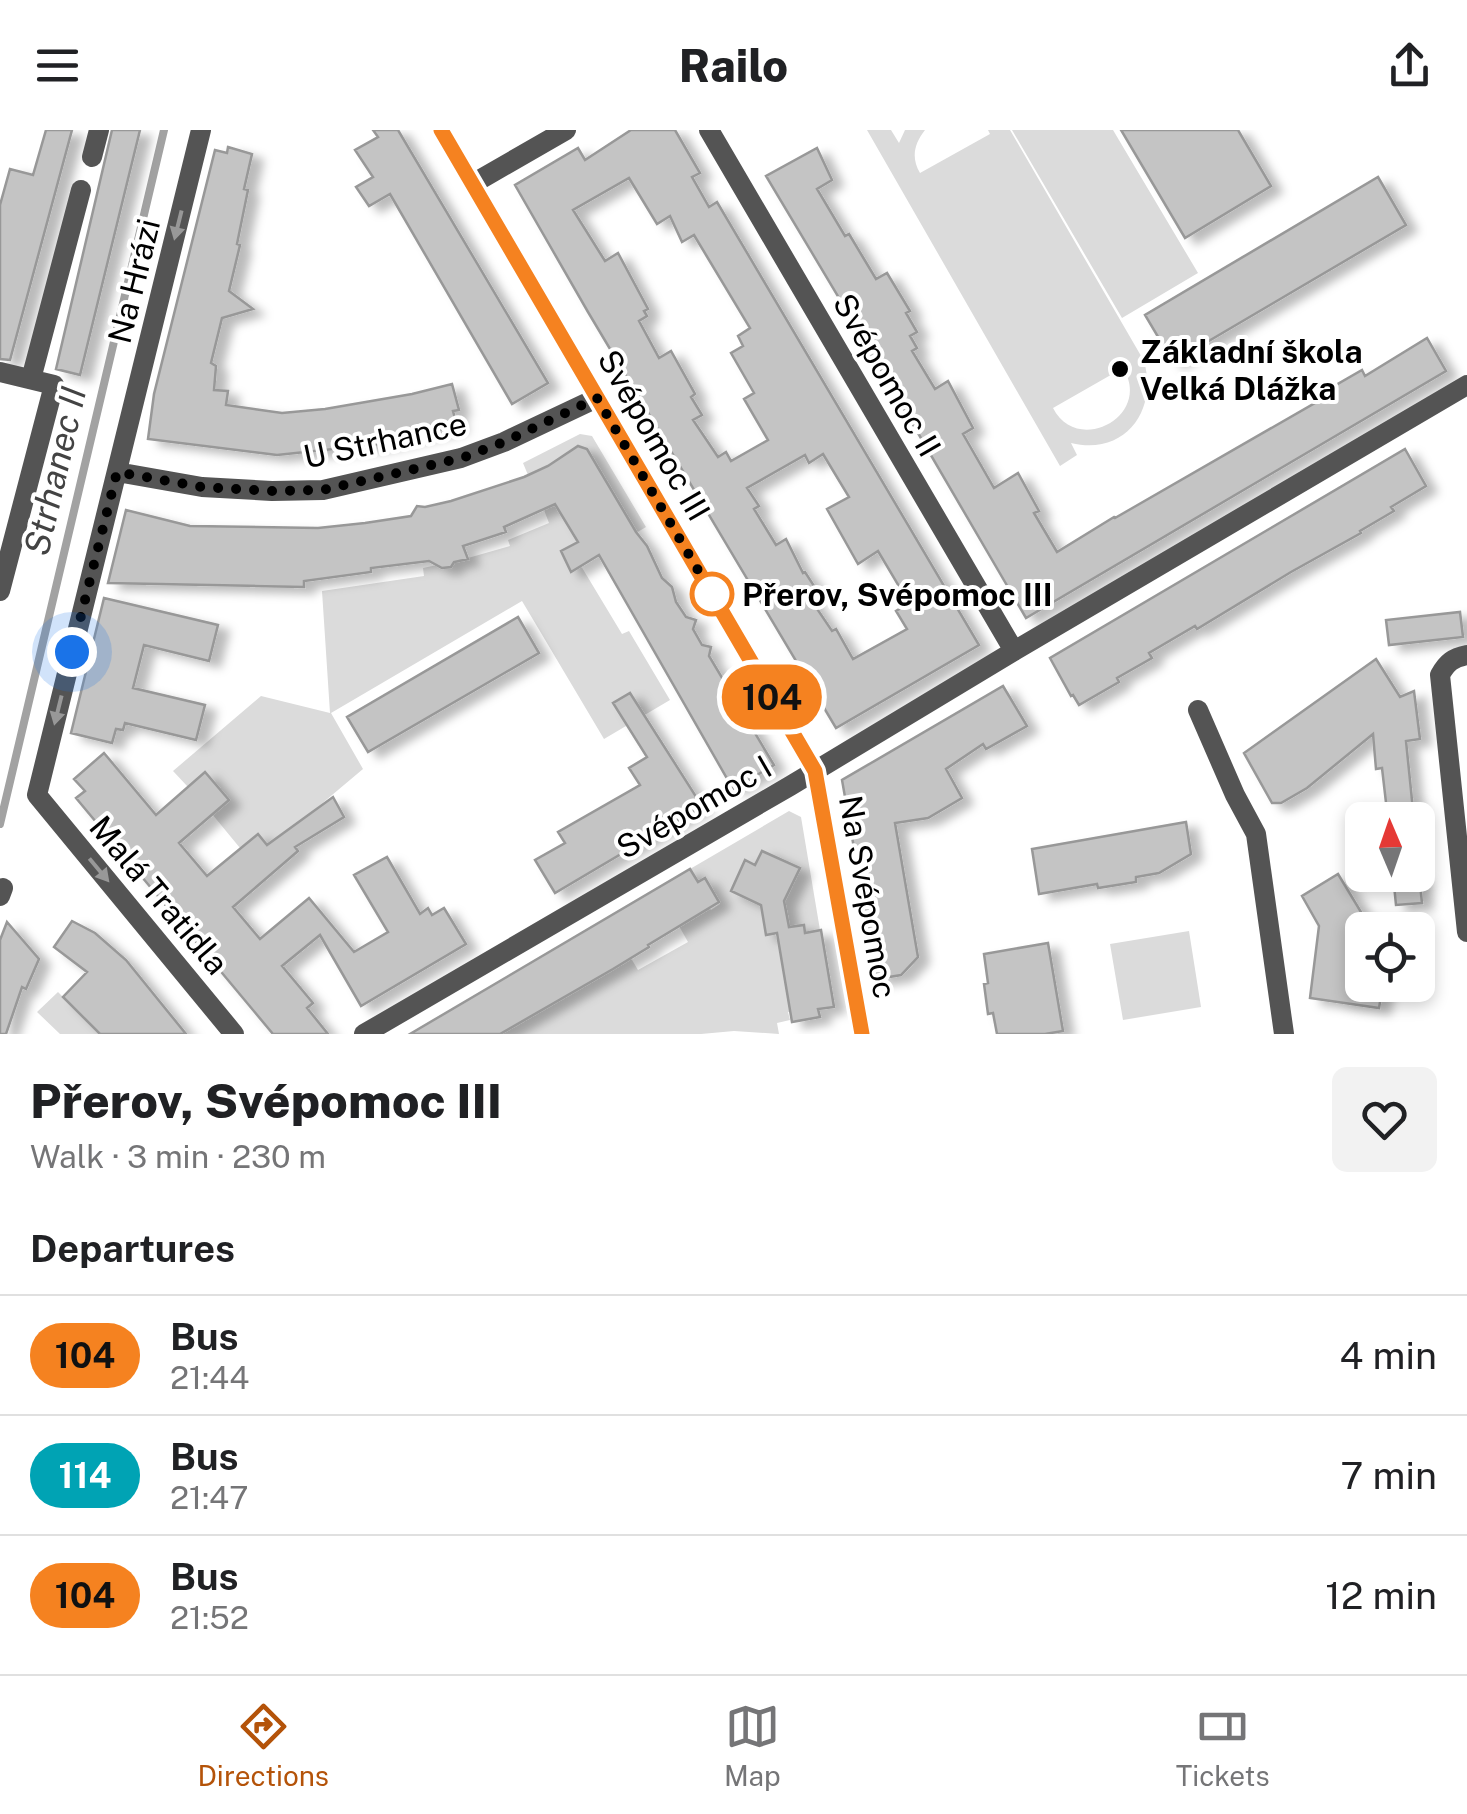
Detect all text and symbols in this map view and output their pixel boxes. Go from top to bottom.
icon: menu [30,38,85,93]
icon: share [1382,38,1437,93]
text: Railo [679,39,788,92]
one-way arrow [170,210,186,241]
street label: Na Hrázi [101,215,167,347]
street label: Svépomoc II [826,287,948,463]
place label: Základní škola Velká Dlážka [1140,333,1363,407]
street label: Svépomoc III [590,343,718,527]
marker: Základní škola Velká Dlážka [1109,358,1131,380]
water label: Strhanec II [16,383,94,559]
street label: U Strhance [300,405,470,475]
marker: Přerov, Svépomoc III [691,573,733,615]
place label: Přerov, Svépomoc III [742,576,1053,613]
your location [47,627,97,677]
line badge: 104 [714,664,830,730]
text: 104 [742,677,802,718]
one-way arrow [50,695,65,726]
street label: Svépomoc I [610,748,778,866]
street label: Na Svépomoc [832,793,904,1001]
north arrow [1345,802,1435,892]
map controls [1345,802,1435,1002]
street label: Malá Tratidla [82,809,236,981]
one-way arrow [88,858,109,883]
button: locate [1345,912,1435,1002]
button: heart [1332,1067,1437,1172]
text: Přerov, Svépomoc III [30,1072,502,1129]
text: Walk · 3 min · 230 m [30,1138,326,1175]
text: Departures [30,1226,235,1271]
text: Bus [170,1314,239,1359]
text: 4 min [1339,1333,1437,1378]
text: 104 [55,1335,115,1376]
text: 21:44 [170,1359,249,1396]
text: Bus [170,1434,239,1479]
text: 7 min [1340,1453,1437,1498]
text: 114 [59,1455,111,1496]
text: 21:47 [170,1479,248,1516]
text: Bus [170,1554,239,1599]
text: 12 min [1325,1573,1437,1618]
text: 104 [55,1575,115,1616]
text: 21:52 [170,1599,249,1636]
tab: Directions [197,1699,329,1792]
tab: Map [724,1699,781,1792]
tab: Tickets [1176,1699,1270,1792]

